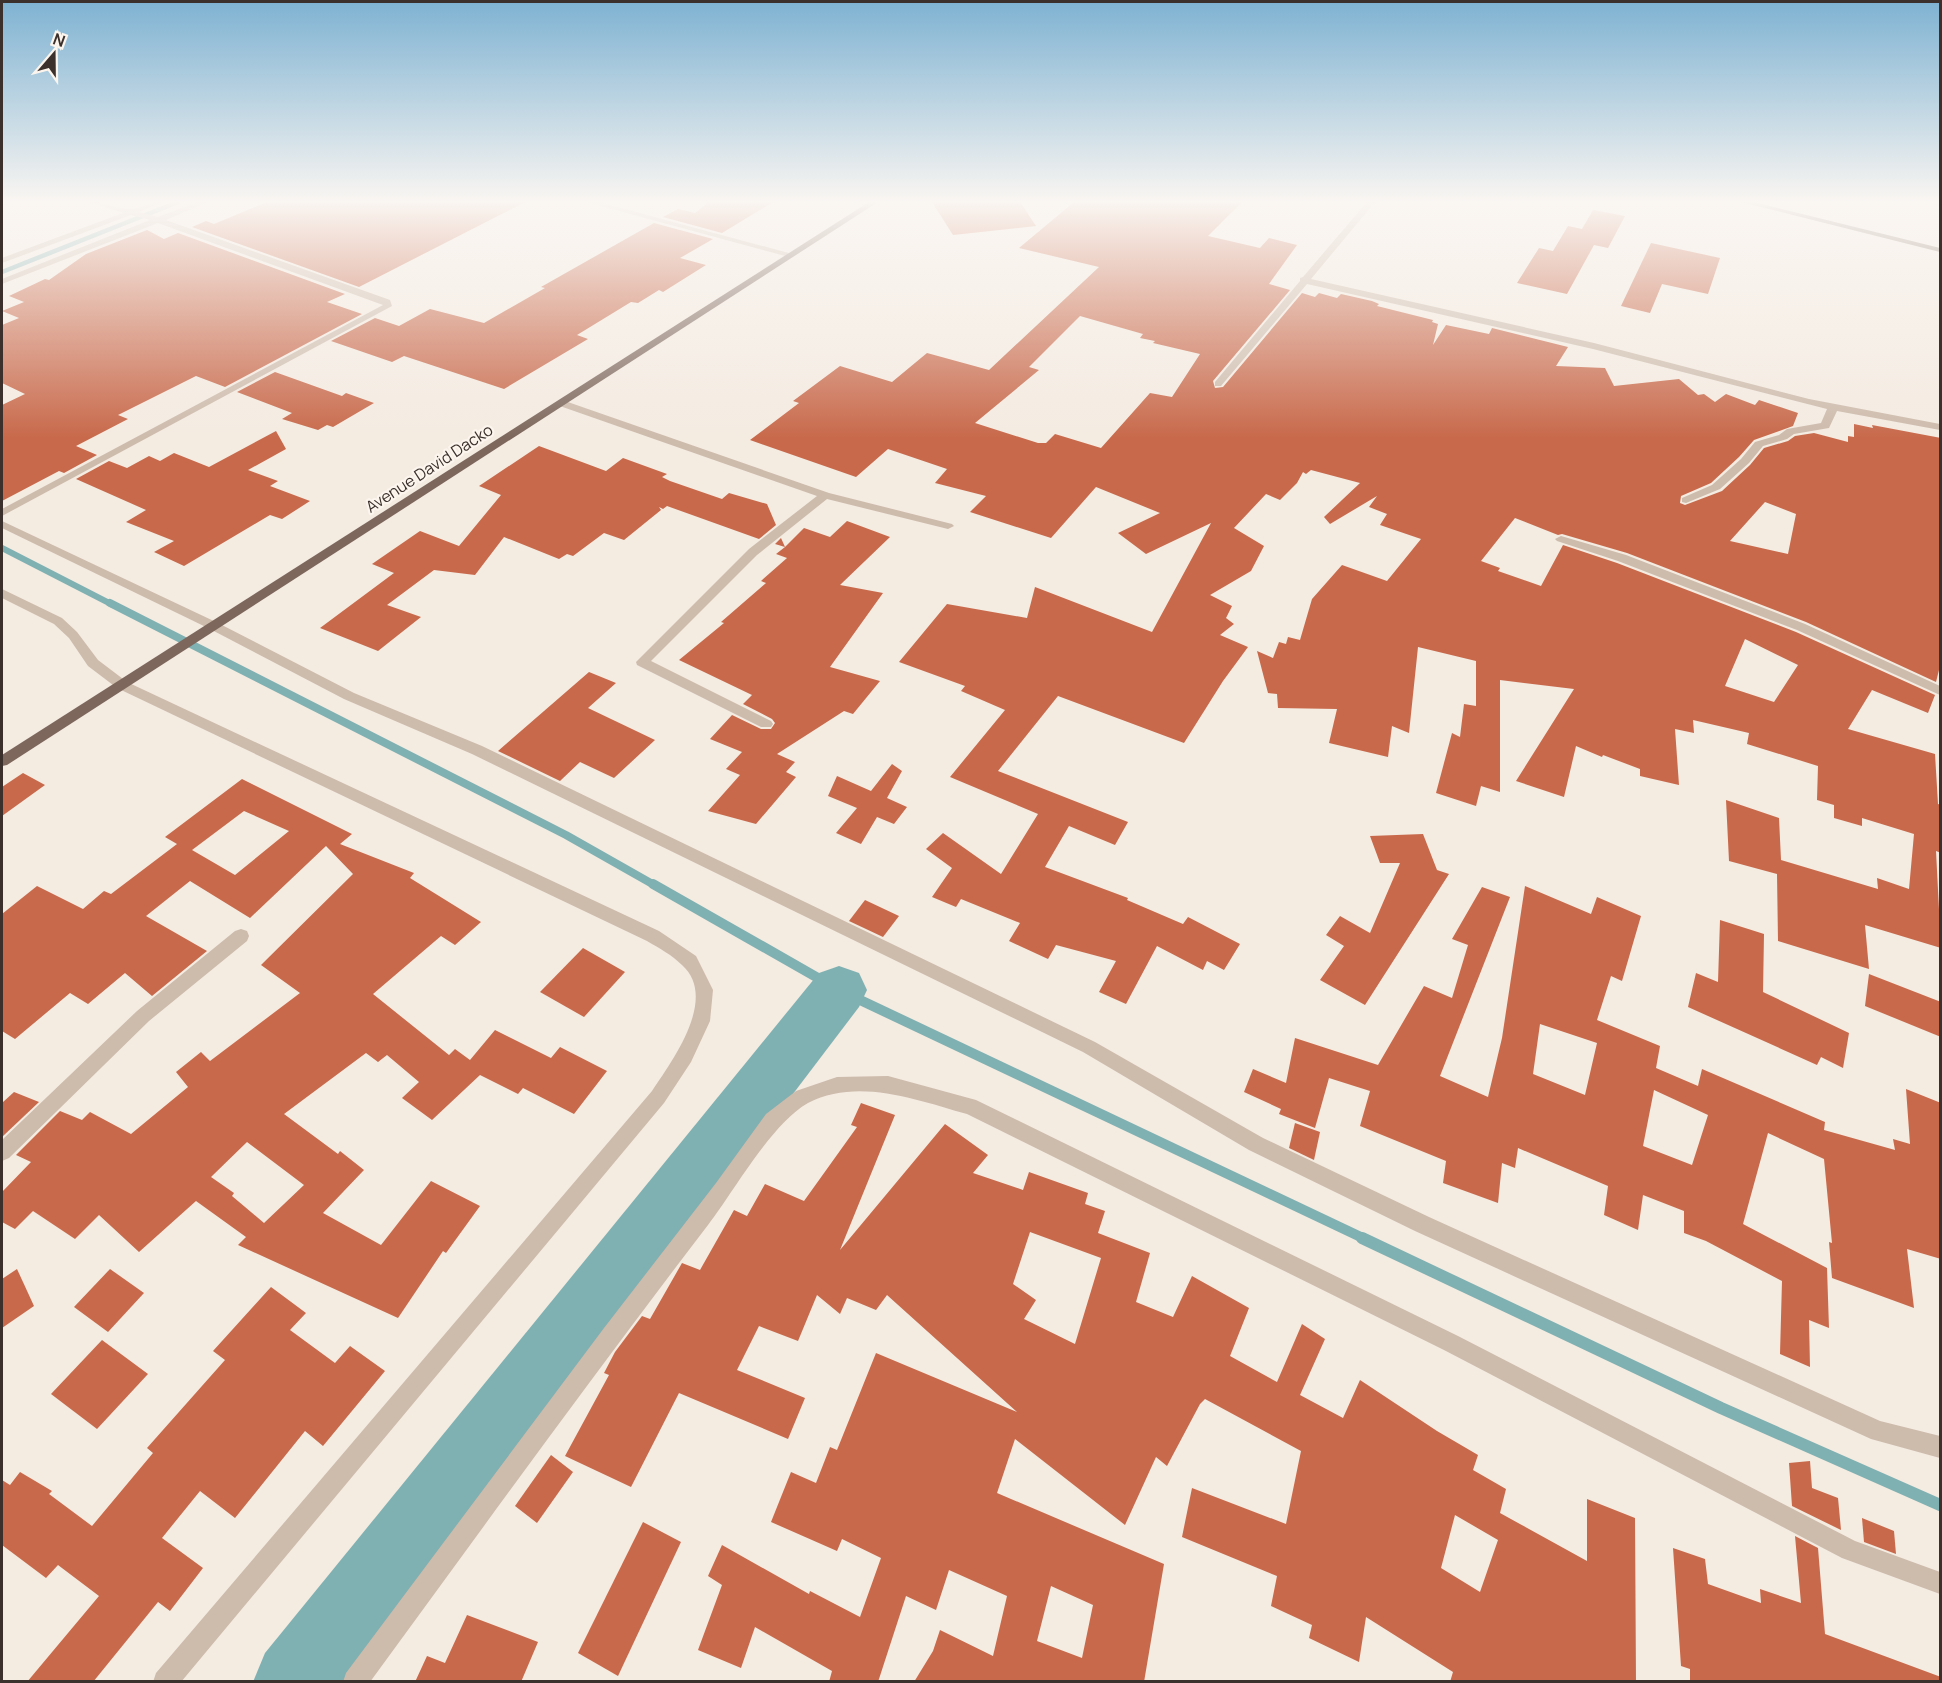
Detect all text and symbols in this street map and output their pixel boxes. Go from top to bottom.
north arrow [24,24,84,84]
text: N [50,28,68,52]
street label: Avenue David Dacko [361,419,497,517]

